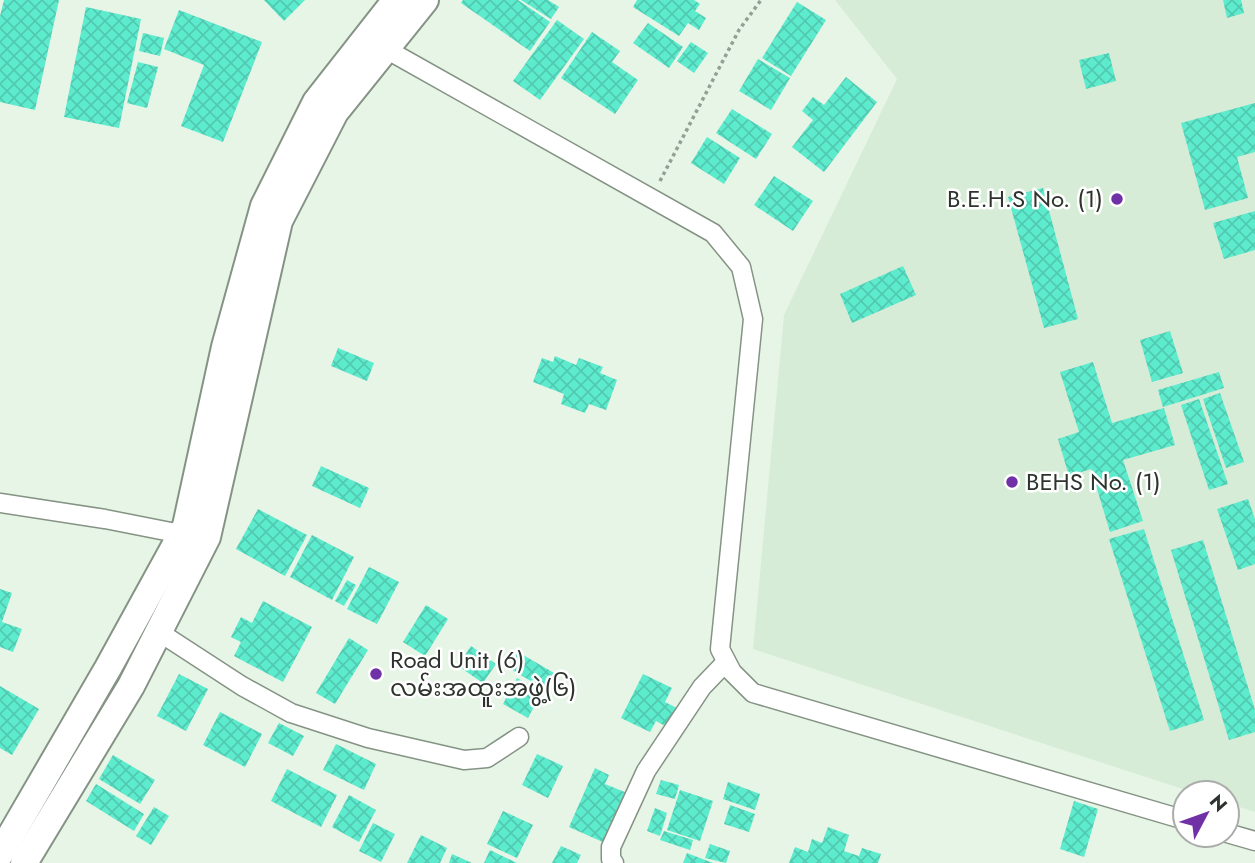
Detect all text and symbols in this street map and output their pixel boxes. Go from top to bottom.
place label: B.E.H.S No. (1) [947,181,1103,216]
marker: B.E.H.S No. (1) [1109,191,1125,207]
place label: BEHS No. (1) [1026,464,1161,499]
marker: BEHS No. (1) [1004,474,1020,490]
place label: Road Unit (6) လမ်းအထူးအဖွဲ့(၆) [390,642,576,707]
marker: Road Unit (6) လမ်းအထူးအဖွဲ့(၆) [368,666,384,682]
north arrow [1171,779,1241,849]
text: N [1203,789,1234,818]

